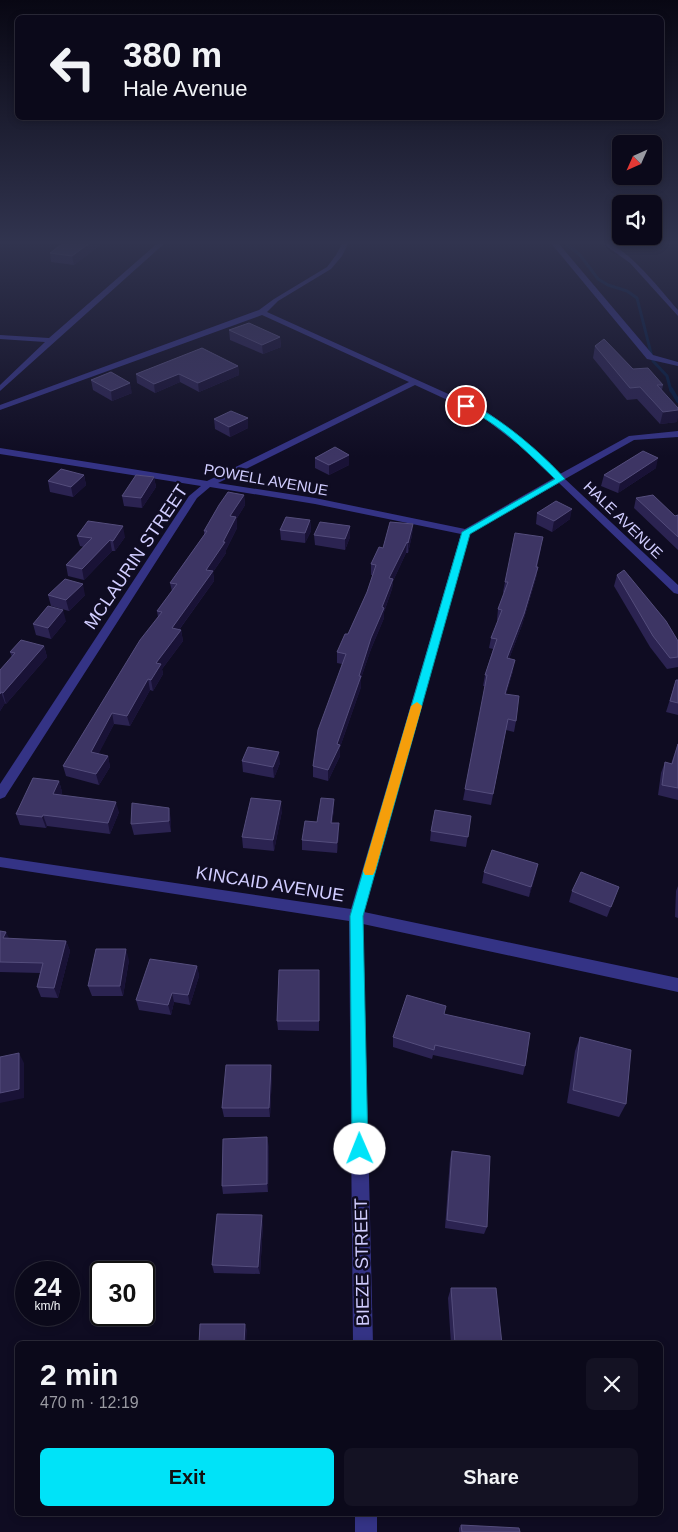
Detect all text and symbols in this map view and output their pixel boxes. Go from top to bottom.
icon: left [40,35,105,100]
text: 380 m [123,35,222,74]
text: Hale Avenue [123,76,247,101]
north arrow [612,135,662,185]
map controls [612,135,662,245]
button: sound [612,195,662,245]
pin [445,385,487,427]
icon: arrive [452,392,480,420]
street label: POWELL AVENUE [203,460,330,499]
street label: HALE AVENUE [580,478,666,562]
street label: MCLAURIN STREET [80,481,192,633]
street label: KINCAID AVENUE [194,862,346,906]
position arrow [333,1122,385,1174]
street label: BIEZE STREET [351,1198,373,1326]
speed limit sign: 30 [90,1261,155,1326]
text: 24 [34,1273,61,1301]
text: km/h [34,1299,61,1313]
text: 2 min [40,1358,118,1391]
button: close [586,1358,638,1410]
text: 470 m · 12:19 [40,1394,139,1411]
button: Exit [40,1448,334,1506]
button: Share [344,1448,638,1506]

